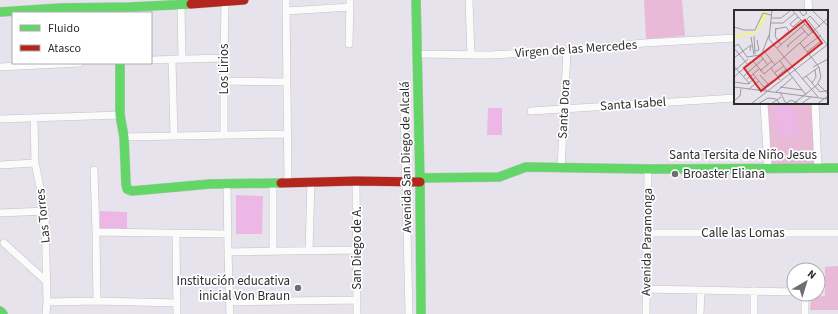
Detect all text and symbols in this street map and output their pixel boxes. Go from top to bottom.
inset map [734,10,828,104]
legend [12,12,152,64]
text: Fluido [48,20,80,37]
street label: Virgen de las Mercedes [514,36,638,62]
text: Atasco [48,40,81,57]
street label: Los Lirios [215,43,233,94]
street label: Santa Dora [553,79,575,139]
street label: Avenida San Diego de Alcalá [396,81,416,233]
street label: Santa Isabel [599,93,667,115]
street label: Santa Tersita de Niño Jesus [669,146,818,164]
place label: Broaster Eliana [683,165,765,183]
marker: Broaster Eliana [670,169,680,179]
street label: Las Torres [31,187,55,244]
street label: Avenida Paramonga [637,188,657,296]
street label: San Diego de A. [348,206,366,290]
street label: Calle las Lomas [701,224,785,242]
north arrow [786,262,826,302]
text: N [804,266,819,283]
place label: Institución educativa inicial Von Braun [176,272,290,305]
marker: Institución educativa inicial Von Braun [293,283,303,293]

